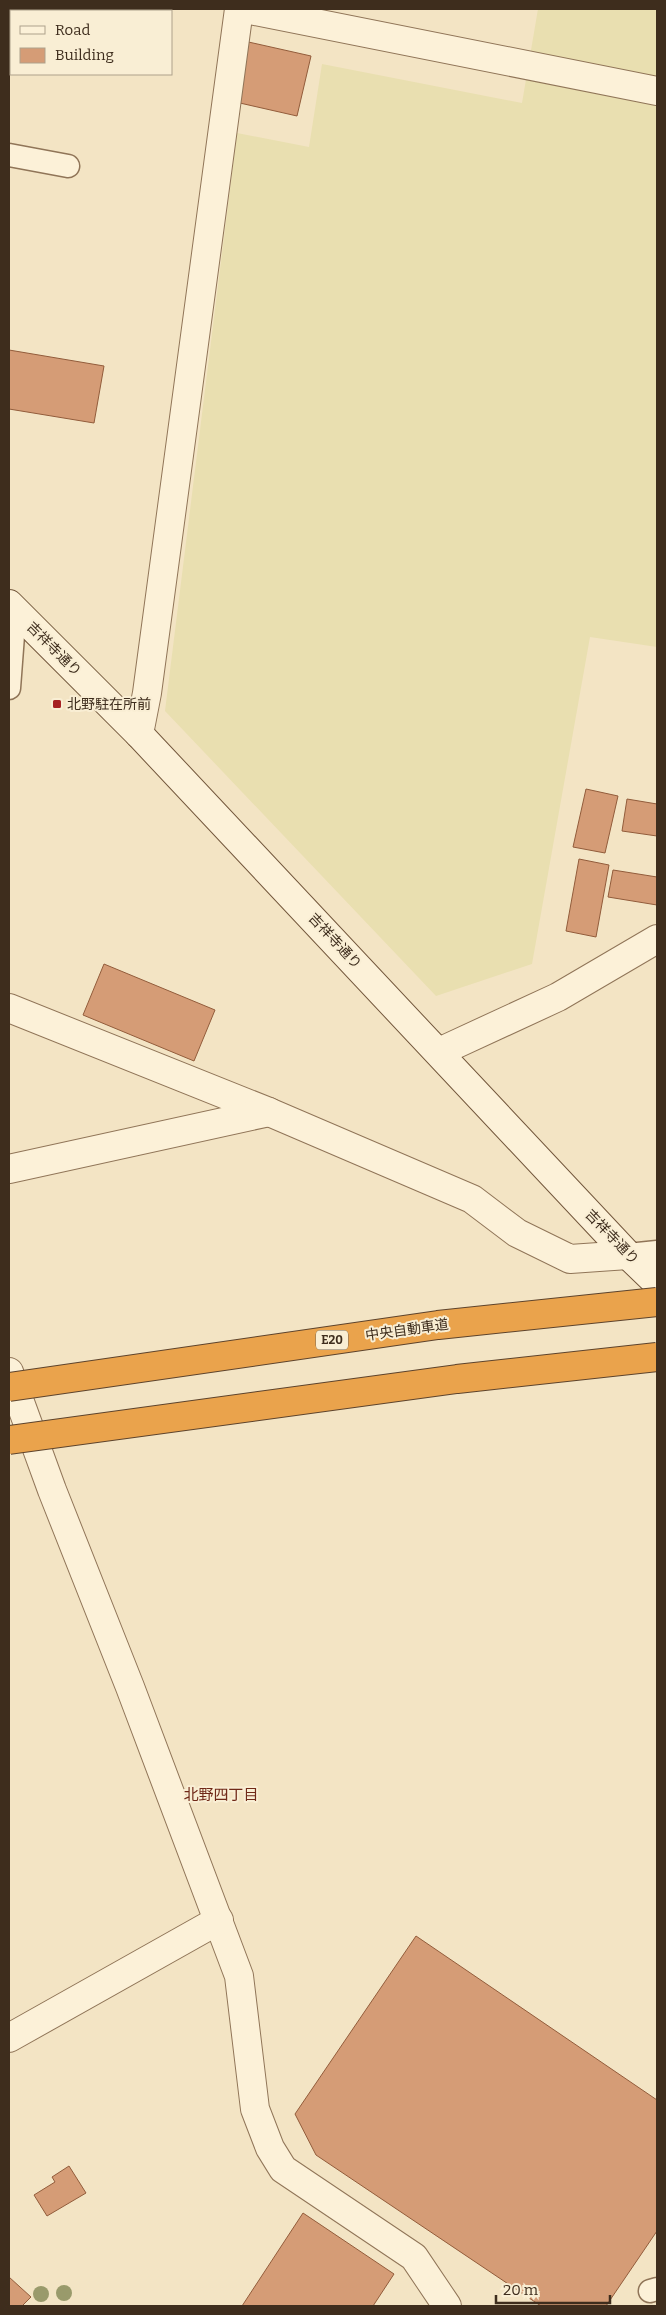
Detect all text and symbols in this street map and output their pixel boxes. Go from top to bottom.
legend [10,10,172,75]
text: Road [55,21,90,39]
text: Building [55,46,114,64]
street label: 吉祥寺通り [23,618,85,680]
place label: 北野駐在所前 [67,696,151,713]
marker: 北野駐在所前 [51,698,63,710]
street label: 吉祥寺通り [305,910,365,972]
street label: 吉祥寺通り [582,1206,642,1268]
street label: 中央自動車道 [364,1316,450,1344]
road number: E20 [316,1330,348,1350]
district label: 北野四丁目 [183,1786,259,1804]
scale bar [496,2272,610,2304]
text: 20 m [503,2281,539,2299]

